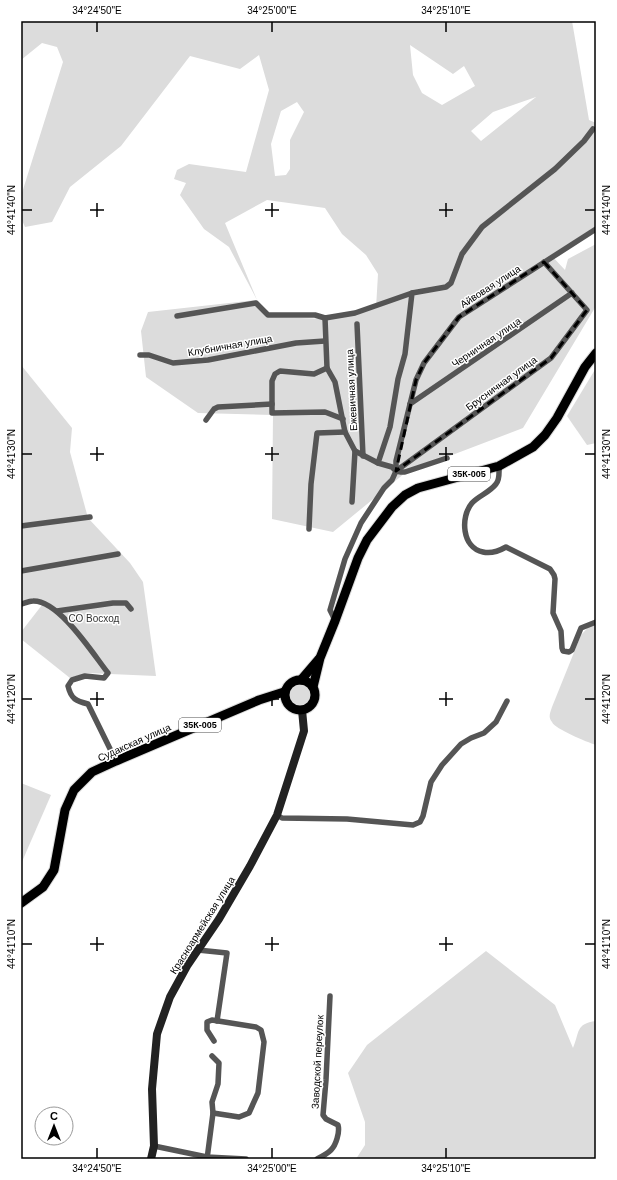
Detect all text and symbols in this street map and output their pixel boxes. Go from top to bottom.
text: 34°24'50"E [72,5,122,16]
text: 34°25'00"E [247,5,297,16]
text: 34°25'10"E [421,5,471,16]
text: 44°41'40"N [6,185,17,235]
text: 44°41'40"N [601,185,612,235]
street label: Айвовая улица [458,263,523,310]
street label: Черничная улица [450,315,523,370]
street label: Клубничная улица [187,333,274,358]
street label: Ежевичная улица [344,348,359,431]
street label: Брусничная улица [464,354,539,413]
text: 44°41'30"N [6,429,17,479]
text: 44°41'30"N [601,429,612,479]
road number: 35К-005 [448,467,490,481]
park label: СО Восход [69,613,120,624]
text: 44°41'20"N [6,674,17,724]
text: 44°41'20"N [601,674,612,724]
road number: 35К-005 [179,718,221,732]
street label: Судакская улица [96,721,173,763]
street label: Красноармейская улица [168,874,237,976]
text: 44°41'10"N [6,919,17,969]
text: 44°41'10"N [601,919,612,969]
street label: Заводской переулок [310,1014,325,1109]
north arrow [34,1106,74,1146]
text: С [50,1110,58,1122]
text: 34°24'50"E [72,1163,122,1174]
text: 34°25'00"E [247,1163,297,1174]
text: 34°25'10"E [421,1163,471,1174]

